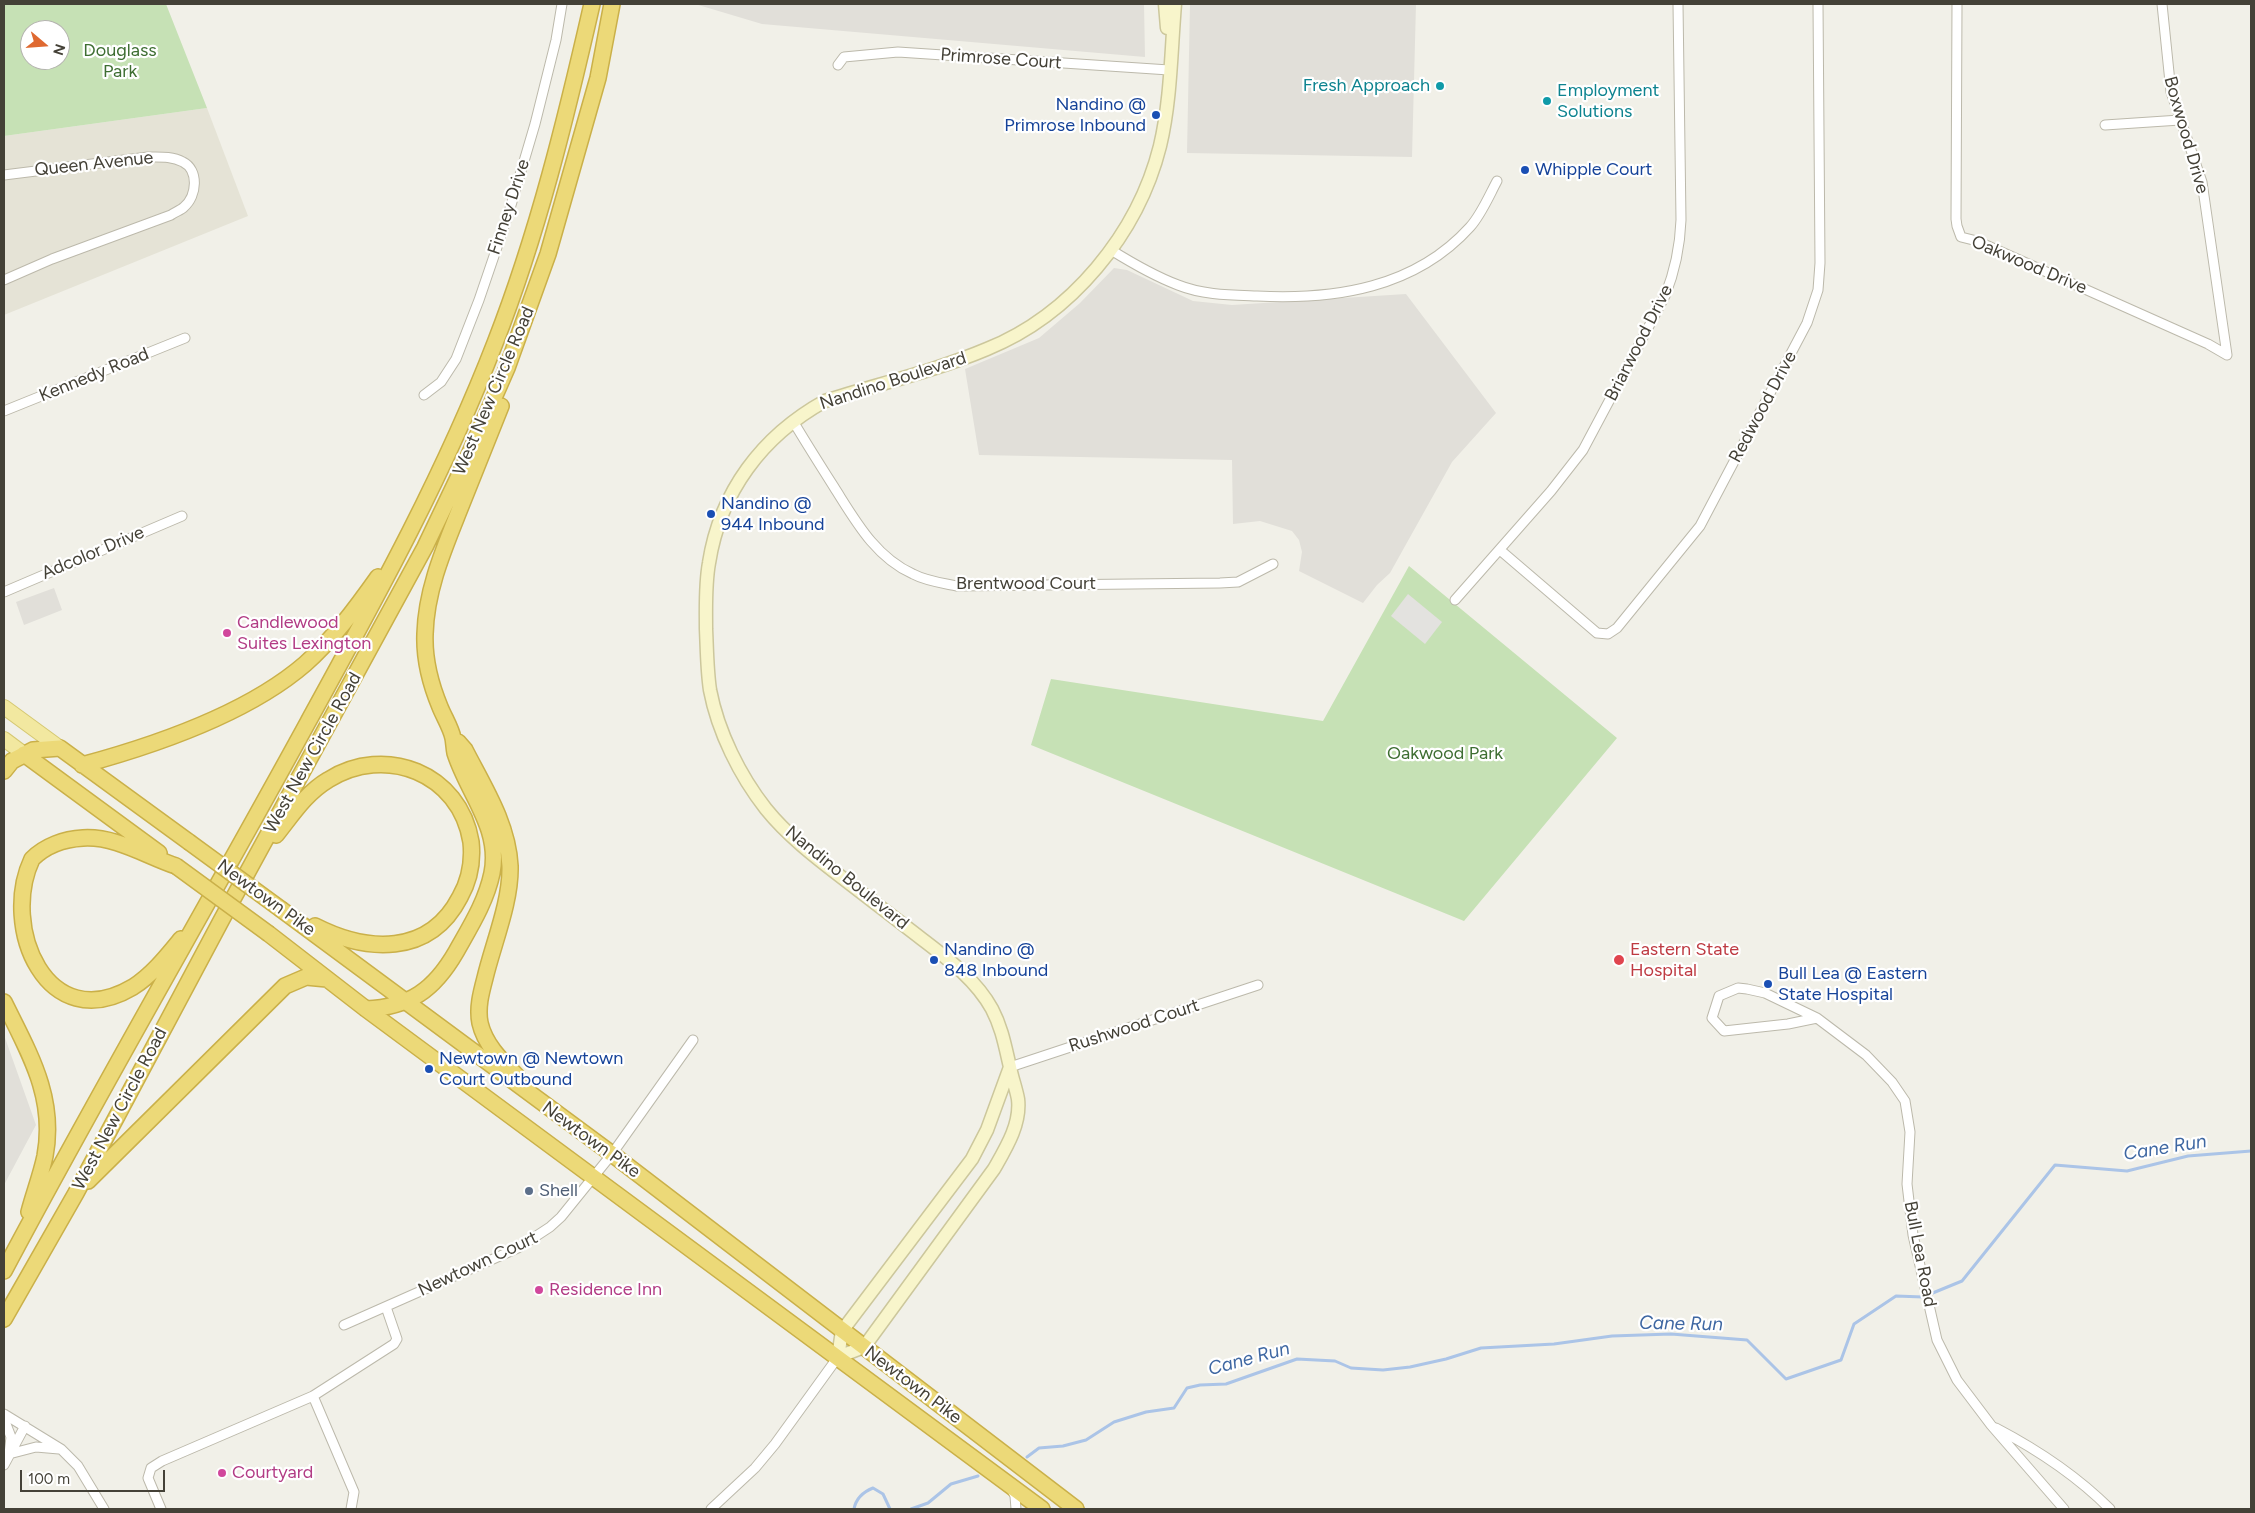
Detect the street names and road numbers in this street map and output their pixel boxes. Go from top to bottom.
street label: Primrose Court [940,44,1062,74]
street label: Boxwood Drive [2159,74,2213,196]
street label: Queen Avenue [34,147,154,181]
street label: Finney Drive [483,157,535,257]
street label: Oakwood Drive [1968,231,2090,299]
street label: Briarwood Drive [1600,281,1678,405]
street label: West New Circle Road [449,304,539,478]
street label: Kennedy Road [36,343,152,407]
street label: Nandino Boulevard [817,347,969,415]
street label: Redwood Drive [1725,348,1801,466]
street label: Adcolor Drive [38,522,148,584]
street label: Brentwood Court [956,573,1096,595]
street label: West New Circle Road [260,669,366,837]
street label: Nandino Boulevard [781,822,913,934]
street label: Newtown Pike [213,855,319,941]
street label: Rushwood Court [1066,995,1202,1057]
street label: West New Circle Road [68,1024,172,1194]
street label: Newtown Pike [538,1097,644,1183]
street label: Bull Lea Road [1899,1199,1941,1309]
street label: Newtown Court [415,1227,541,1301]
street label: Newtown Pike [860,1341,966,1429]

